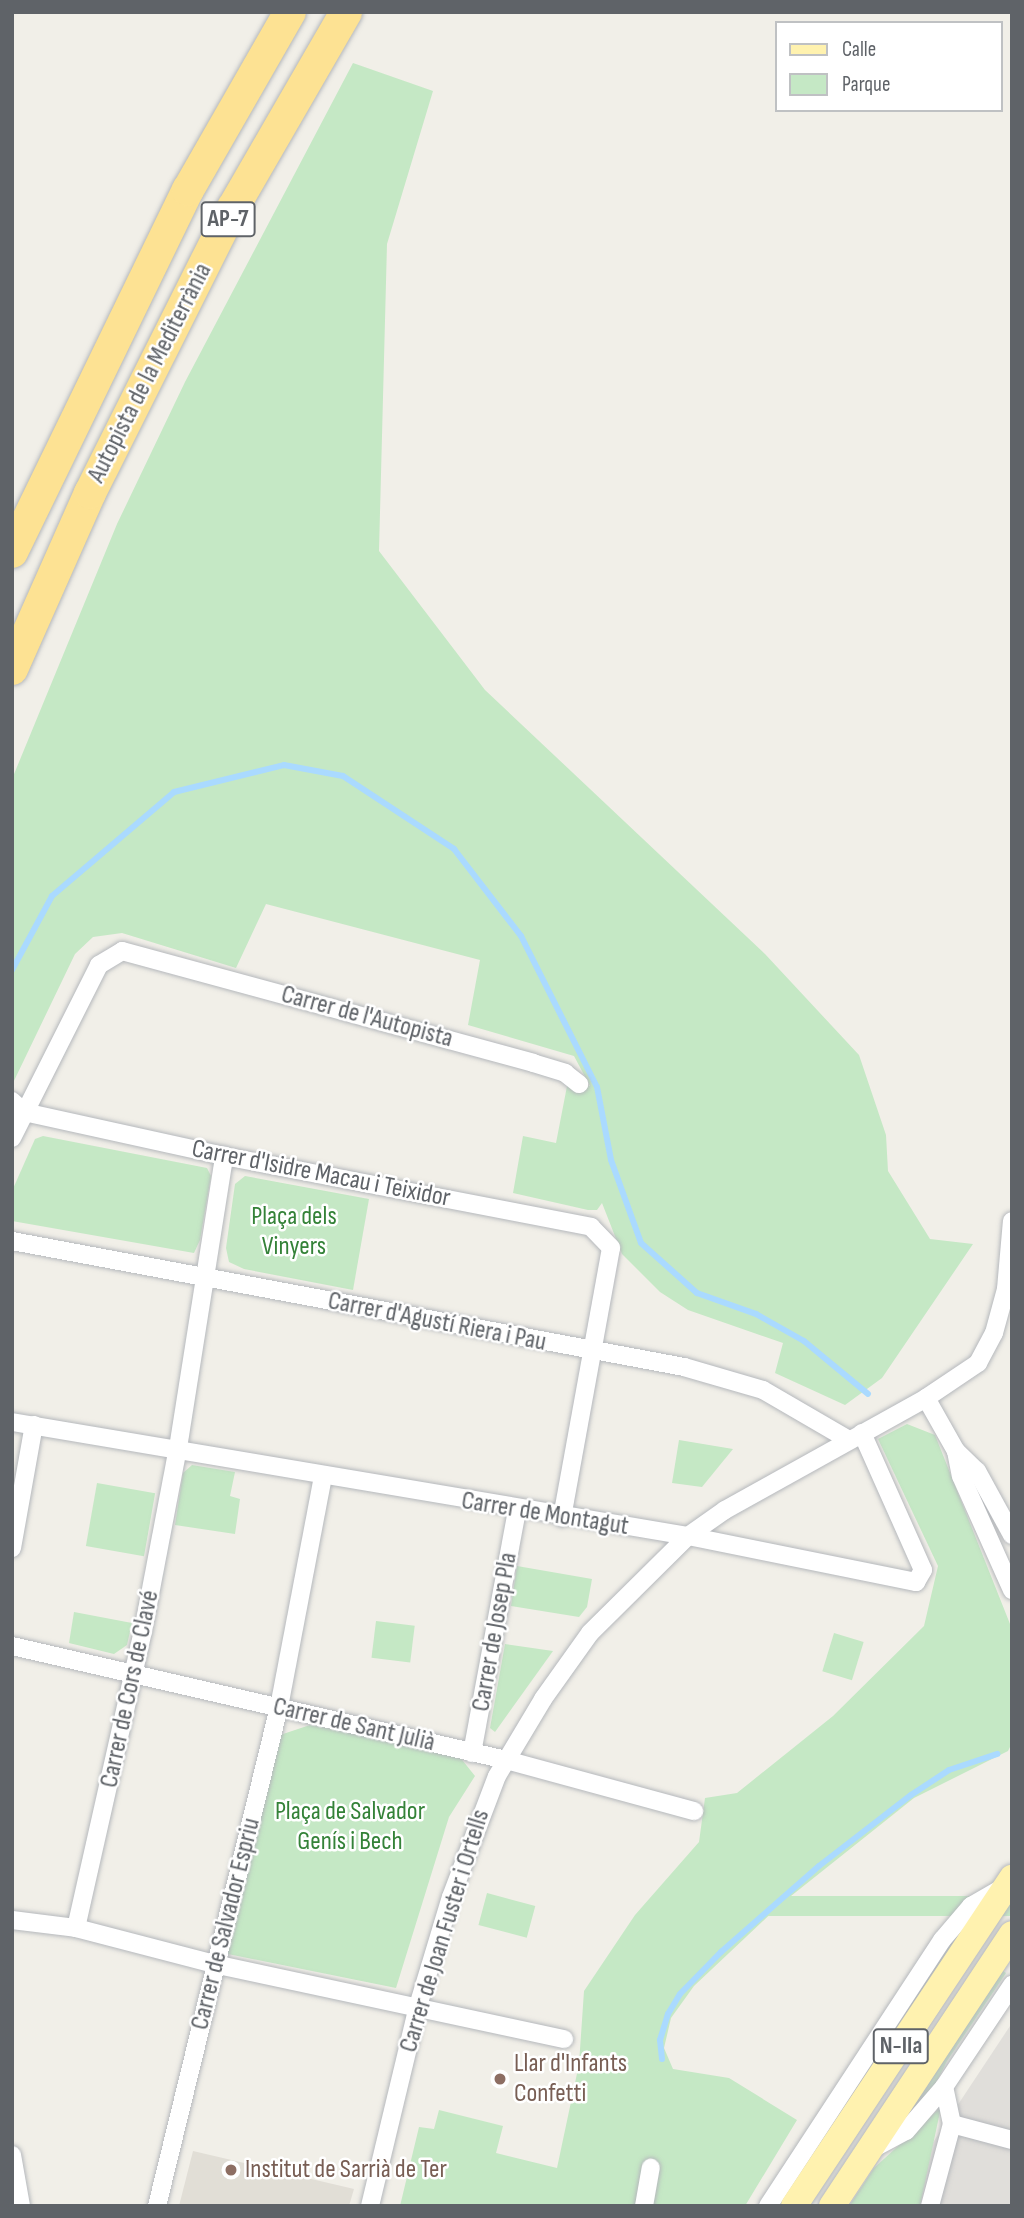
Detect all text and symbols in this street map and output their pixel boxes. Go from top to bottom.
legend [776,21,1003,112]
text: Calle [842,37,876,62]
text: Parque [842,72,890,97]
road number: AP-7 [200,198,256,240]
street label: Autopista de la Mediterrània [81,258,219,488]
street label: Carrer de l'Autopista [278,979,456,1055]
street label: Carrer d'Isidre Macau i Teixidor [189,1134,453,1214]
park label: Plaça dels Vinyers [251,1201,337,1262]
street label: Carrer d'Agustí Riera i Pau [325,1286,549,1358]
street label: Carrer de Montagut [459,1485,631,1543]
street label: Carrer de Josep Pla [466,1550,524,1714]
street label: Carrer de Cors de Clavé [94,1588,166,1790]
street label: Carrer de Sant Julià [270,1691,438,1759]
park label: Plaça de Salvador Genís i Bech [275,1796,425,1857]
street label: Carrer de Joan Fuster i Ortells [393,1806,497,2056]
street label: Carrer de Salvador Espriu [185,1815,267,2033]
road number: N-IIa [871,2025,931,2066]
place label: Llar d'Infants Confetti [514,2048,627,2110]
marker: Llar d'Infants Confetti [492,2071,508,2087]
place label: Institut de Sarrià de Ter [245,2154,447,2186]
marker: Institut de Sarrià de Ter [223,2162,239,2178]

